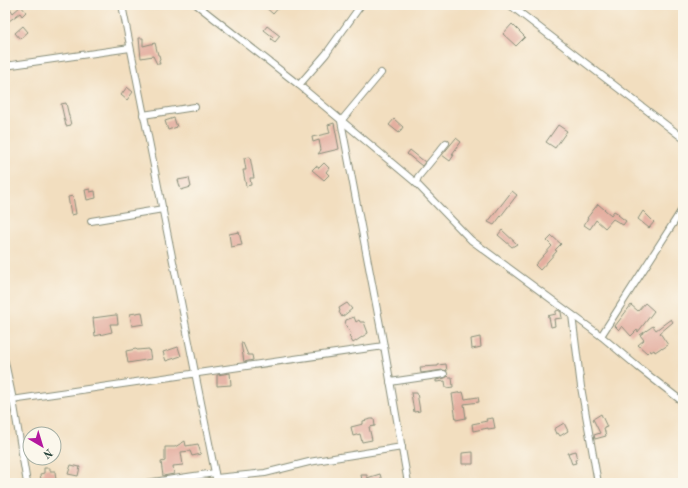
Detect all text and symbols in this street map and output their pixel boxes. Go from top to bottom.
north arrow [22,426,62,466]
text: N [40,446,54,460]

